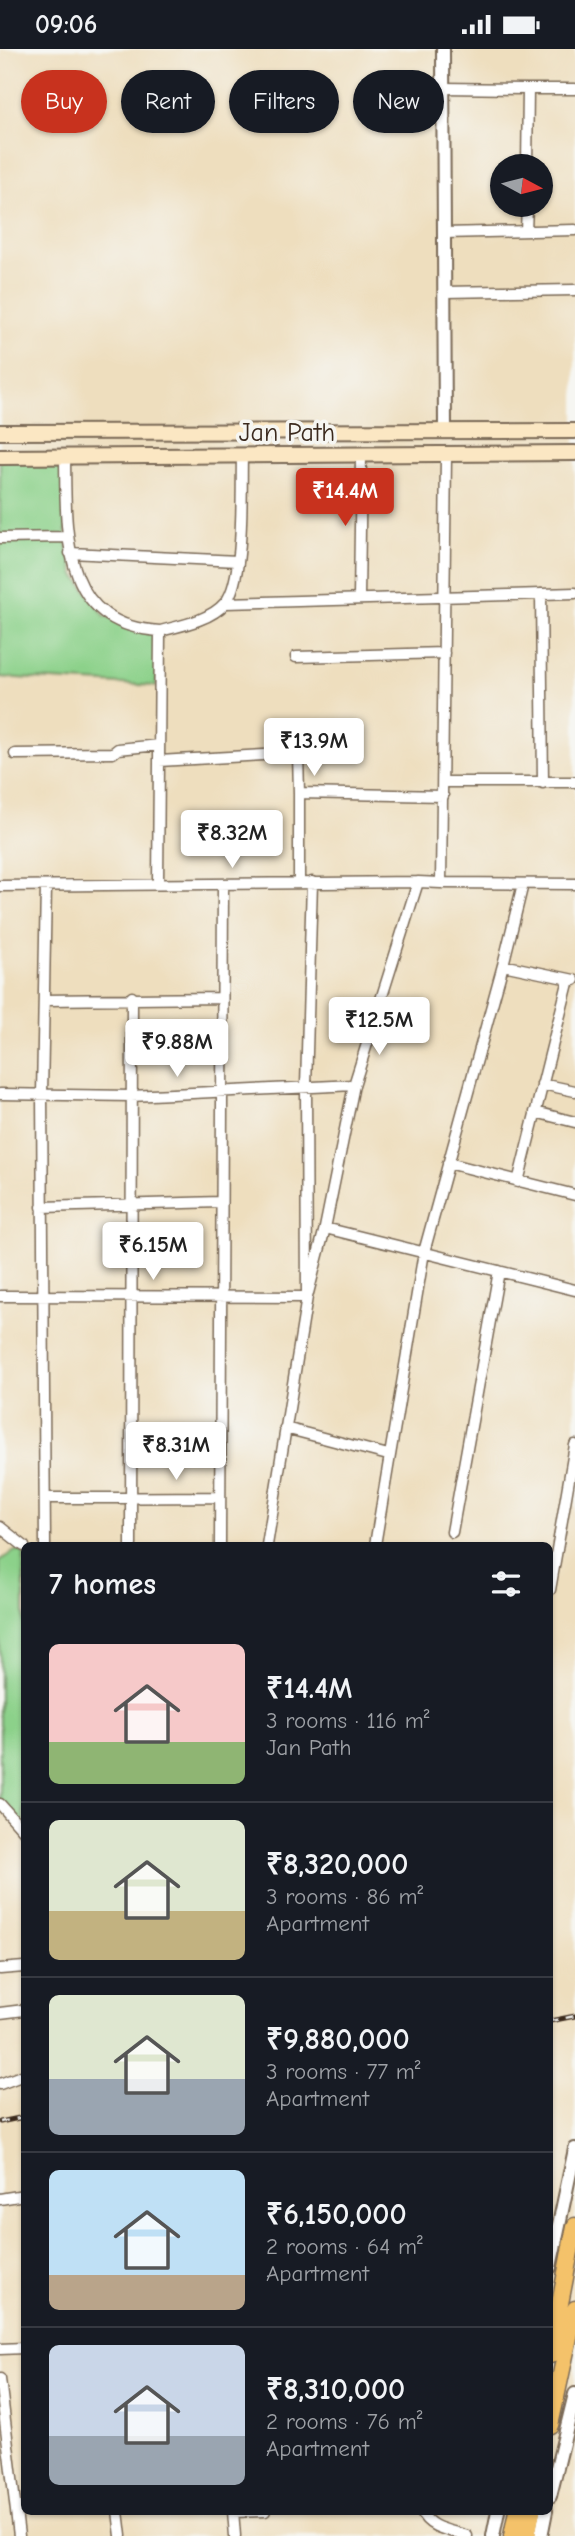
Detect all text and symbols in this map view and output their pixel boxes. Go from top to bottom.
text: 09:06 [35,10,97,40]
chip: Buy [21,70,107,133]
chip: Rent [121,70,215,133]
chip: Filters [229,70,339,133]
chip: New [353,70,444,133]
north arrow [490,154,553,217]
map controls [490,154,553,217]
street label: Jan Path [239,418,335,448]
pin: ₹14.4M [288,469,402,528]
text: ₹14.4M [312,477,378,504]
pin: ₹13.9M [257,719,371,778]
text: ₹13.9M [280,727,348,754]
pin: ₹8.32M [175,811,289,870]
text: ₹8.32M [197,819,267,846]
pin: ₹12.5M [322,997,436,1057]
text: ₹12.5M [345,1006,413,1033]
pin: ₹9.88M [120,1019,234,1079]
text: ₹9.88M [141,1028,213,1055]
pin: ₹6.15M [96,1223,210,1282]
text: ₹6.15M [118,1231,188,1258]
pin: ₹8.31M [119,1423,233,1482]
text: ₹8.31M [142,1431,210,1458]
icon: filters [487,1565,525,1603]
text: 7 homes [49,1567,156,1602]
text: ₹14.4M [266,1671,352,1706]
icon: home [105,1672,189,1756]
text: 3 rooms · 116 m² [266,1707,430,1734]
text: Jan Path [266,1734,351,1761]
text: ₹8,320,000 [266,1847,408,1882]
icon: home [105,1848,189,1932]
text: 3 rooms · 86 m² [266,1883,423,1910]
text: Apartment [266,1910,369,1937]
text: ₹9,880,000 [266,2022,410,2057]
icon: home [105,2023,189,2107]
text: 3 rooms · 77 m² [266,2058,421,2085]
text: Apartment [266,2085,369,2112]
text: ₹6,150,000 [266,2197,407,2232]
icon: home [105,2198,189,2282]
text: 2 rooms · 64 m² [266,2233,423,2260]
text: Apartment [266,2260,369,2287]
text: ₹8,310,000 [266,2372,405,2407]
icon: home [105,2373,189,2457]
text: 2 rooms · 76 m² [266,2408,422,2435]
text: Apartment [266,2435,369,2462]

